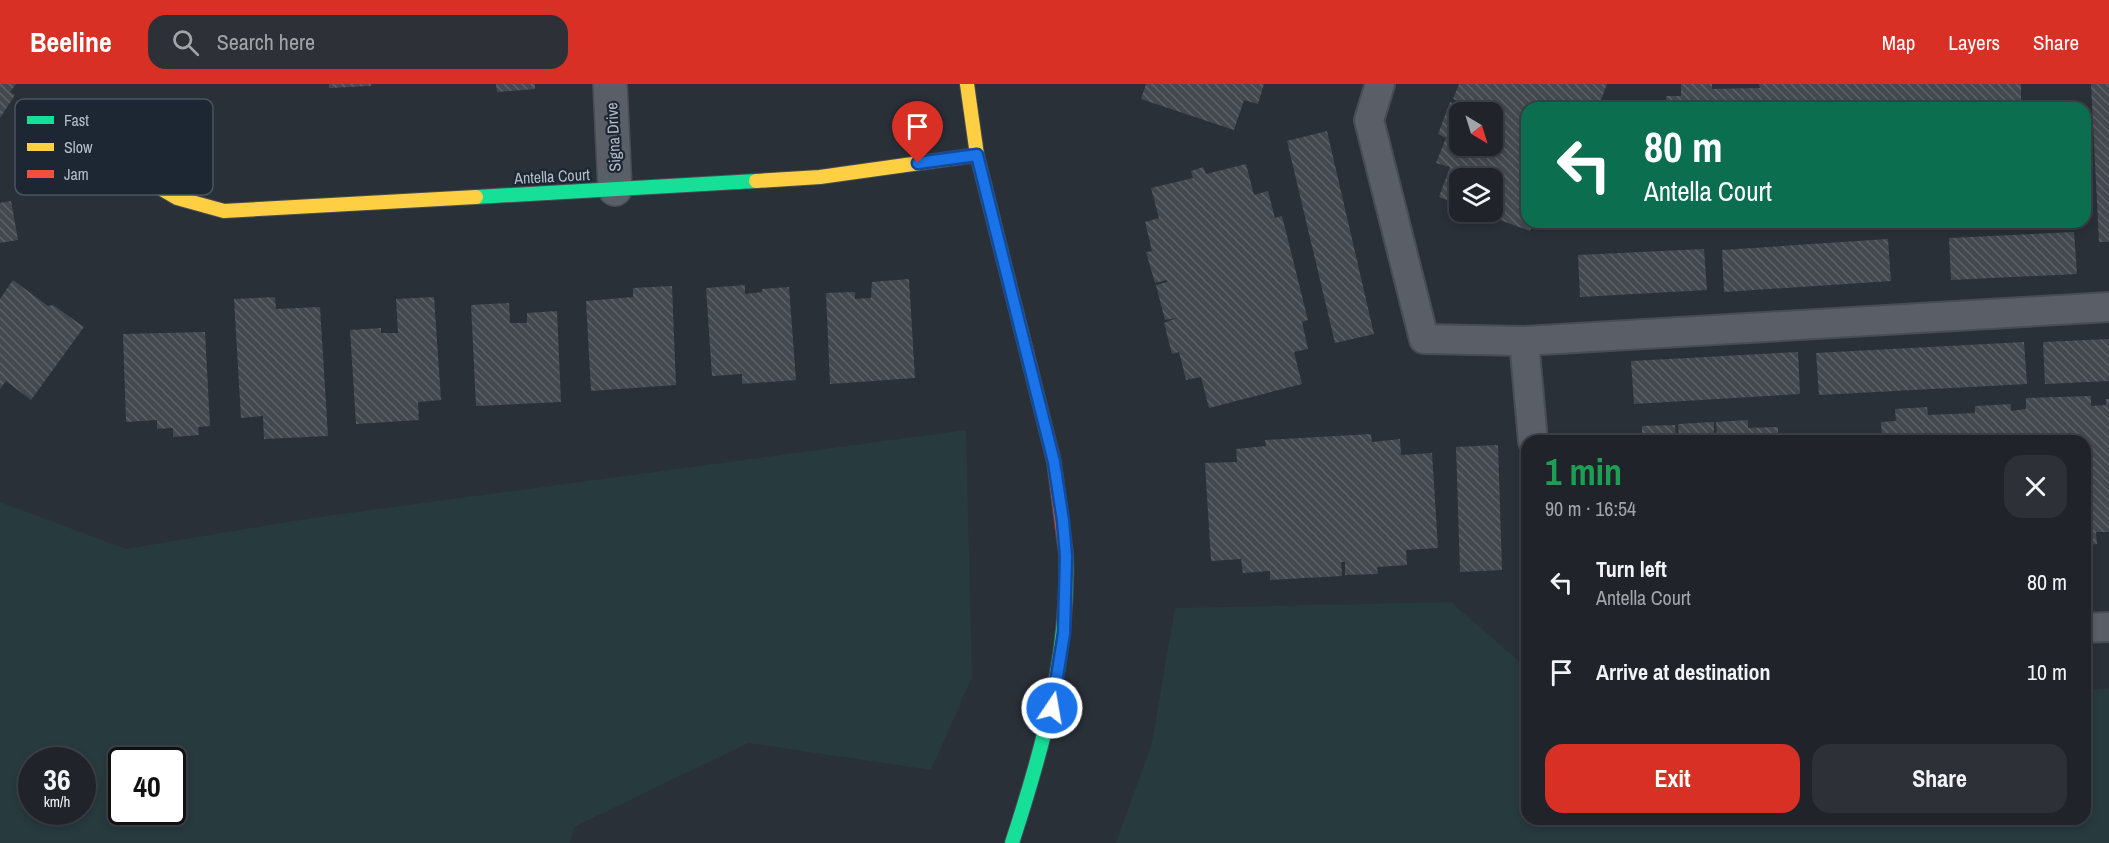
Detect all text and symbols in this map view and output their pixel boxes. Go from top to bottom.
search box [148,15,568,69]
text: Beeline [30,23,112,61]
icon: search [169,26,202,59]
text: Search here [217,27,315,57]
text: Map [1882,28,1915,57]
text: Layers [1948,28,2000,57]
text: Share [2033,28,2079,57]
legend [15,99,213,195]
pin [892,101,943,163]
street label: Signa Drive [600,102,626,172]
north arrow [1449,102,1503,156]
map controls [1449,102,1503,222]
text: Fast [64,109,89,131]
icon: arrive [901,110,934,143]
text: 80 m [1644,119,1723,175]
icon: left [1545,126,1623,204]
text: Slow [64,136,93,158]
text: Jam [64,163,89,185]
street label: Antella Court [513,163,591,189]
button: layers [1449,168,1503,222]
text: Antella Court [1644,173,1772,209]
text: 1 min [1545,448,1622,496]
button: close [2004,455,2067,518]
text: 90 m · 16:54 [1545,495,1636,522]
text: Turn left [1596,554,1667,584]
icon: left [1545,566,1578,599]
text: 80 m [2027,567,2067,597]
text: Antella Court [1596,584,1691,611]
icon: arrive [1545,656,1578,689]
text: Arrive at destination [1596,657,1770,687]
text: 10 m [2027,657,2067,687]
position arrow [1020,676,1084,740]
button: Exit [1545,744,1800,813]
button: Share [1812,744,2067,813]
speed limit sign: 40 [108,747,186,825]
text: 36 [43,759,71,799]
text: km/h [44,791,70,812]

